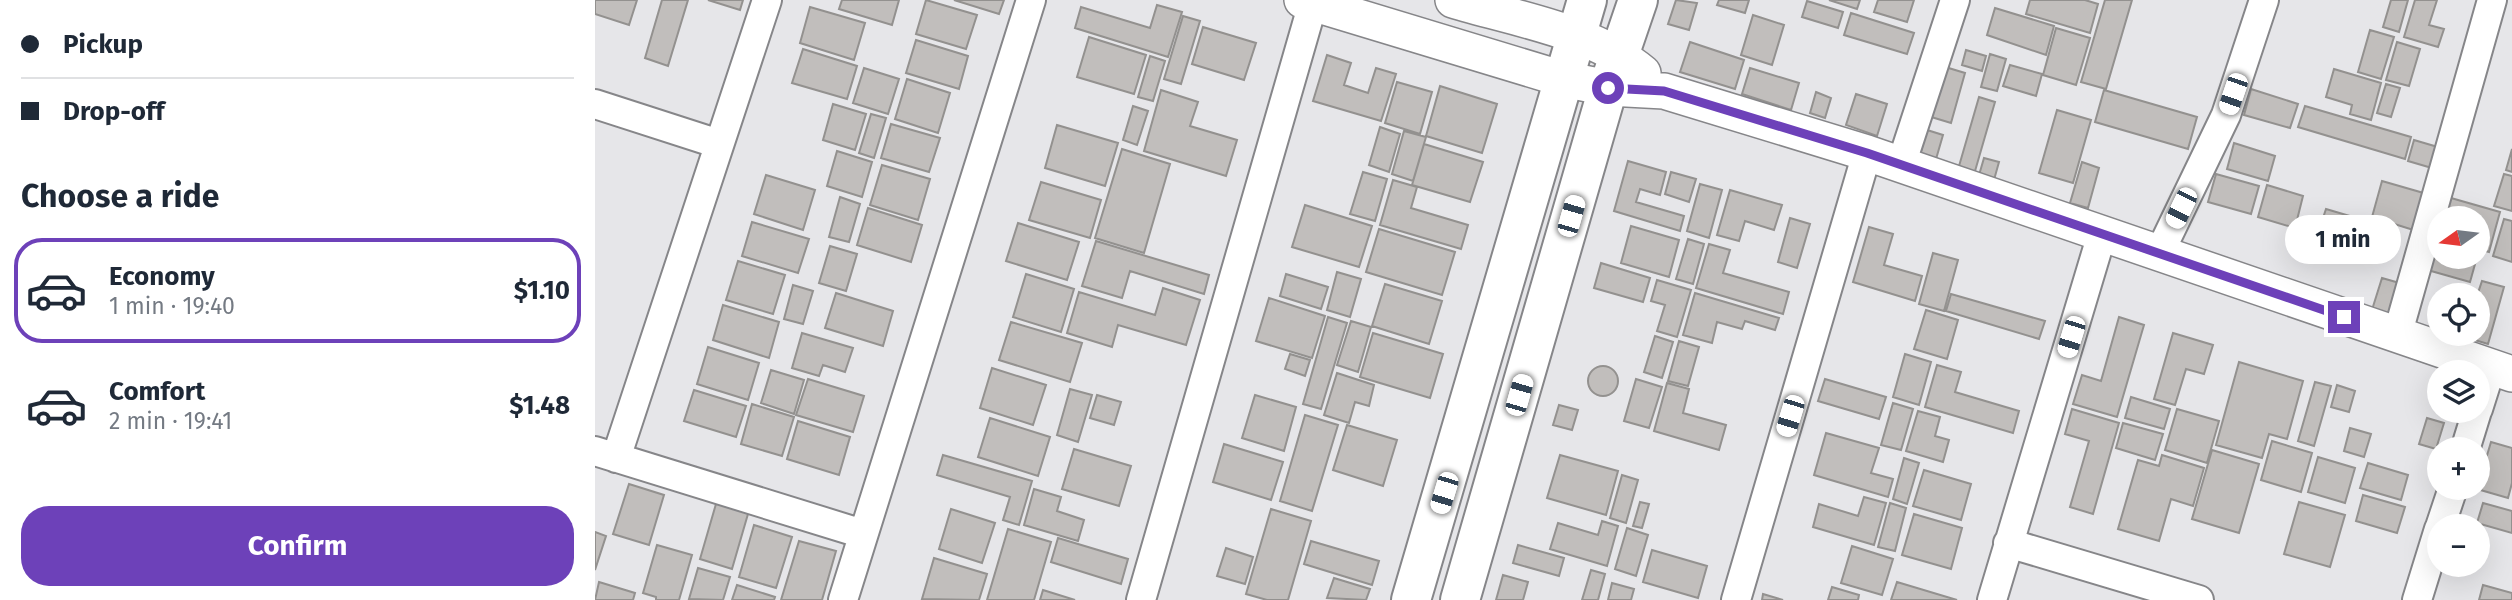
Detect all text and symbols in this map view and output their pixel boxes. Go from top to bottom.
text: Pickup [63,29,143,60]
car [2217,71,2250,117]
route start [1592,72,1624,104]
text: Drop-off [63,96,165,127]
text: Choose a ride [21,177,219,215]
car [2163,185,2200,231]
car [1556,193,1587,239]
north arrow [2427,206,2490,270]
map controls [2427,206,2490,577]
callout: 1 min [2286,216,2402,264]
text: 1 min [2315,225,2371,253]
icon: car [25,259,88,322]
text: Economy [109,261,215,292]
text: $1.10 [514,275,570,306]
button: locate [2427,283,2490,346]
text: 1 min · 19:40 [109,292,235,320]
route end [2328,301,2360,333]
car [2055,314,2088,360]
button: layers [2427,360,2490,423]
car [1504,372,1535,418]
icon: car [25,374,88,437]
text: Comfort [109,376,205,407]
text: $1.48 [509,390,570,421]
car [1774,393,1807,439]
text: 2 min · 19:41 [109,407,232,435]
button: + [2427,437,2490,500]
car [1428,470,1461,516]
button: Confirm [21,506,574,586]
button: − [2427,514,2490,577]

